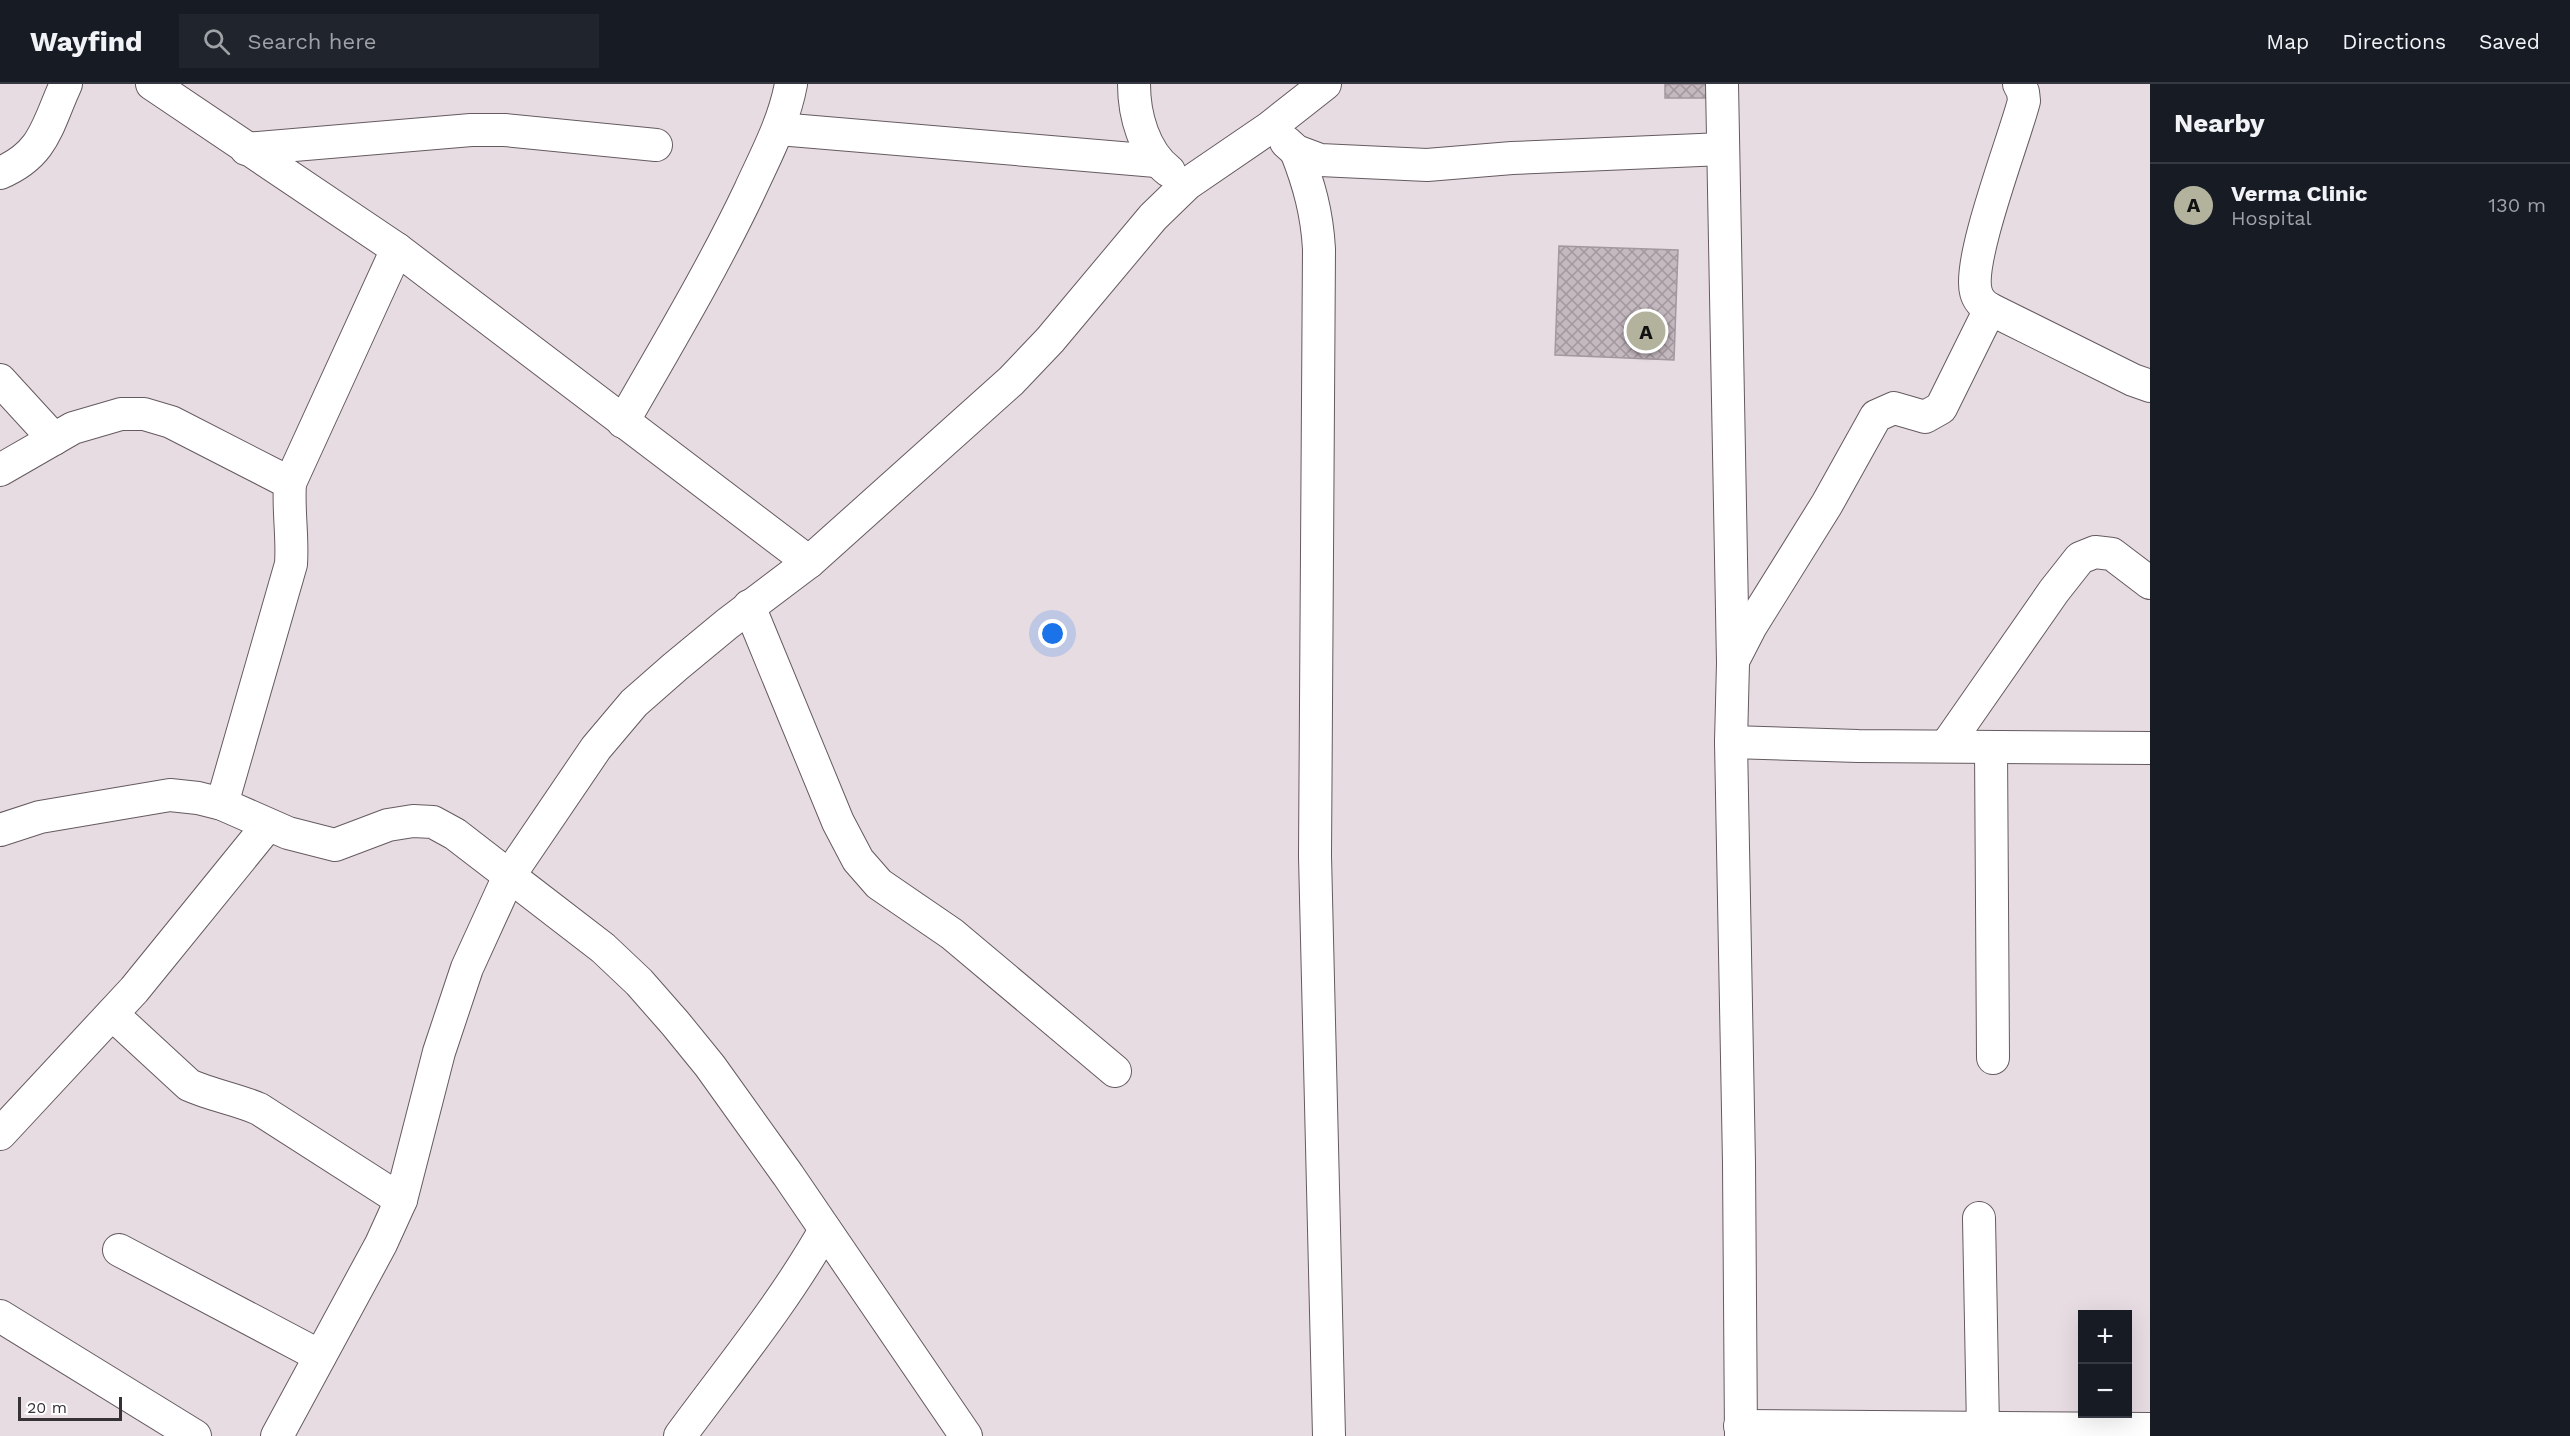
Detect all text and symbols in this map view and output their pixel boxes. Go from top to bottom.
search box [179,14,599,68]
text: Wayfind [30,25,143,58]
icon: search [200,25,233,58]
text: Search here [248,29,377,54]
text: Map [2266,29,2309,54]
text: Directions [2342,29,2446,54]
text: Saved [2479,29,2540,54]
text: Nearby [2174,108,2265,138]
text: Verma Clinic [2231,181,2368,206]
text: A [2187,193,2200,217]
text: 130 m [2488,193,2546,217]
text: Hospital [2231,206,2312,230]
pin: A [1626,308,1666,354]
your location [1038,619,1067,648]
map controls [2078,1310,2132,1418]
button: + [2078,1310,2132,1364]
button: − [2078,1364,2132,1418]
scale bar [18,1394,122,1422]
text: 20 m [27,1398,67,1417]

